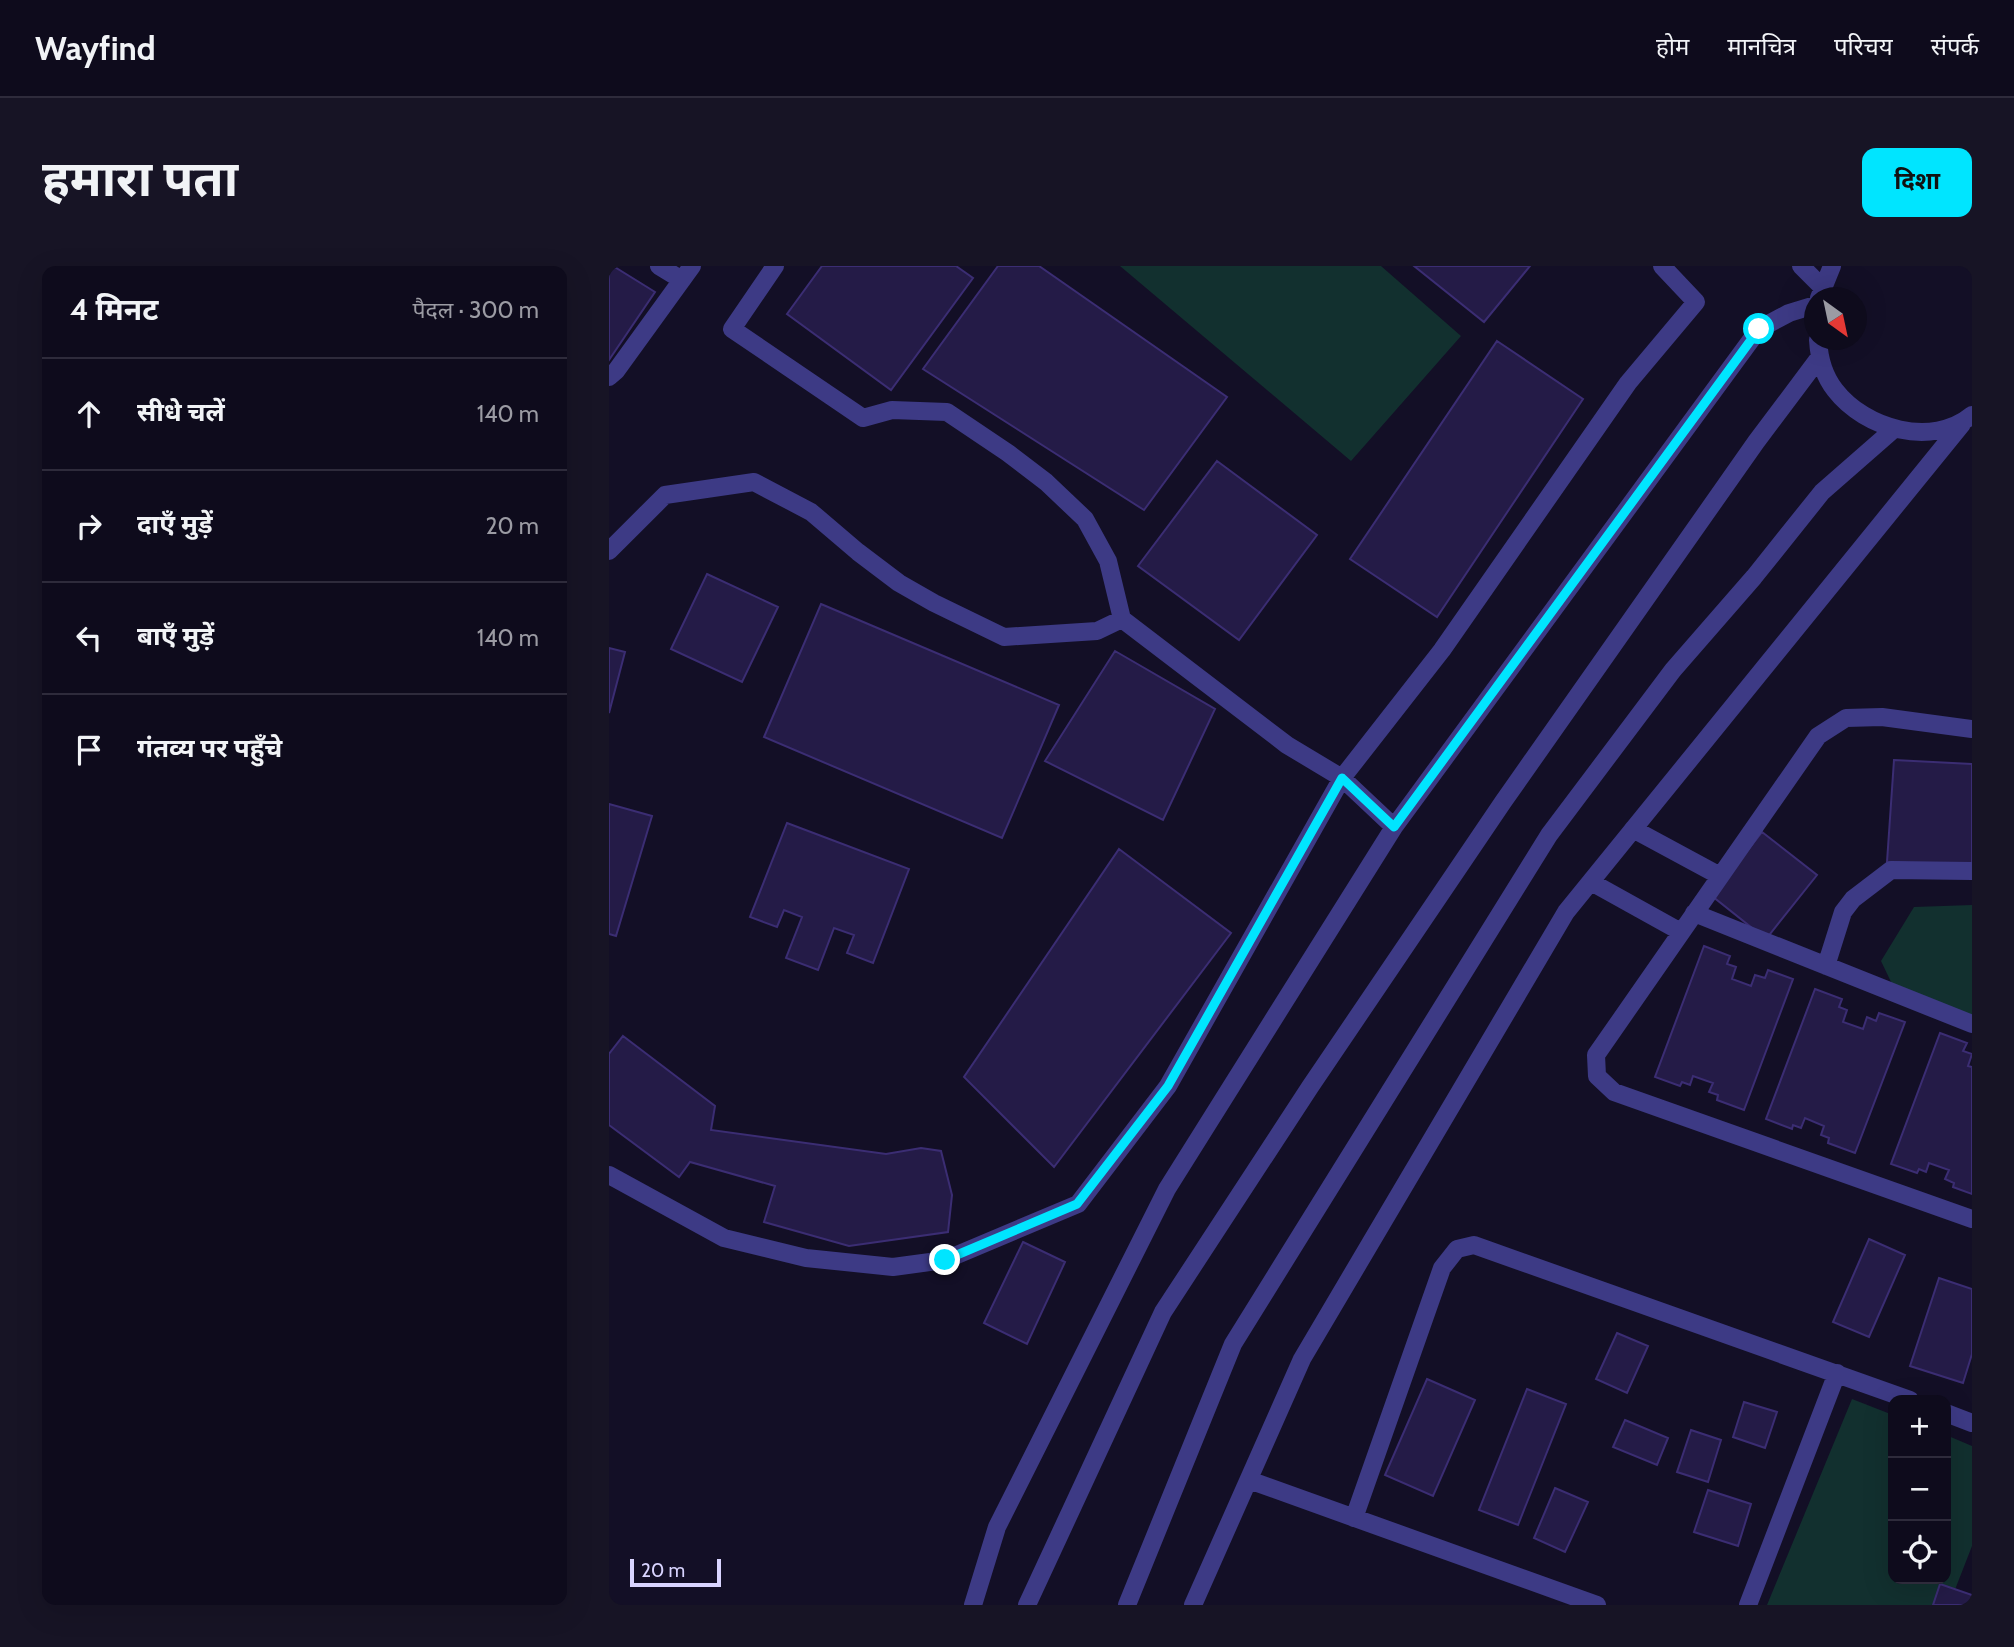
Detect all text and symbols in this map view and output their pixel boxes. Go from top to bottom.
text: Wayfind [35,28,156,68]
text: होम [1656,32,1689,61]
text: मानचित्र [1727,32,1796,61]
text: परिचय [1834,32,1893,61]
text: संपर्क [1931,32,1979,61]
button: दिशा [1862,148,1972,217]
text: हमारा पता [42,149,238,208]
north arrow [1804,287,1867,350]
text: 4 मिनट [70,291,158,328]
text: पैदल · 300 m [412,296,539,324]
route start [1743,313,1774,344]
icon: ahead [70,395,108,433]
text: सीधे चलें [137,396,225,428]
text: 140 m [477,400,539,428]
icon: right [70,507,108,545]
text: दाएँ मुड़ें [137,508,213,540]
text: 20 m [486,512,539,540]
icon: left [70,619,108,657]
text: बाएँ मुड़ें [137,620,214,652]
text: 140 m [477,624,539,652]
icon: arrive [70,731,108,769]
text: गंतव्य पर पहुँचे [137,732,282,764]
route end [929,1244,960,1275]
map controls [1888,1395,1951,1584]
button: + [1888,1395,1951,1458]
button: − [1888,1458,1951,1521]
button: locate [1888,1521,1951,1584]
scale bar [630,1556,721,1588]
text: 20 m [641,1559,685,1582]

